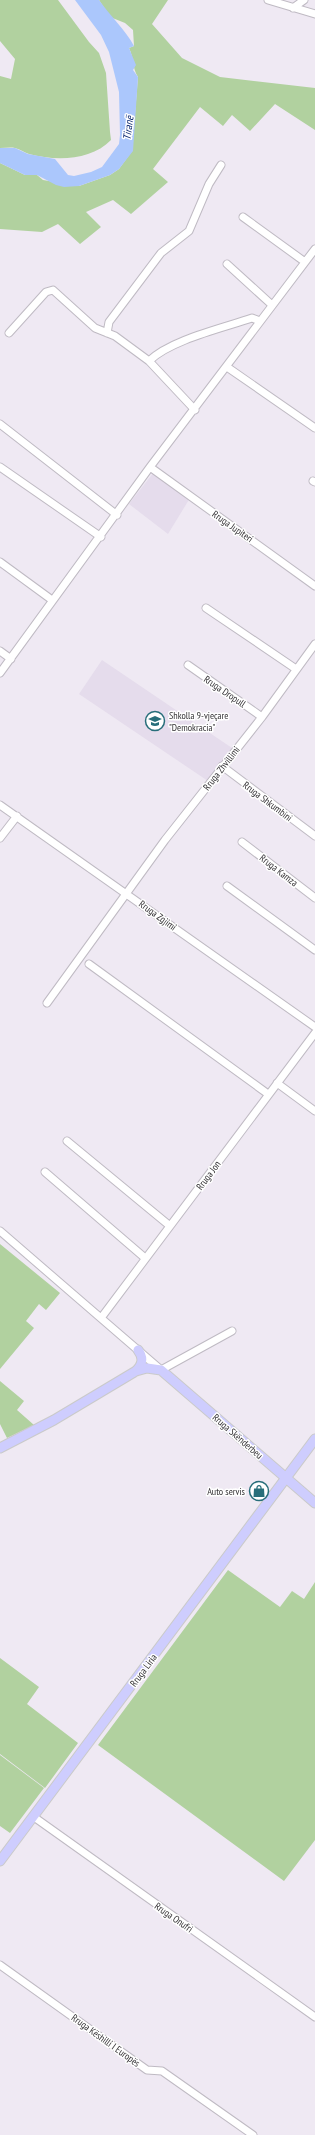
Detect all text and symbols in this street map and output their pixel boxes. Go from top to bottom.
water label: Tiranë [120,114,137,141]
street label: Rruga Jupiteri [210,508,256,545]
street label: Rruga Dropull [201,673,249,711]
place label: Shkolla 9-vjeçare "Demokracia" [169,709,228,734]
school or university icon: Shkolla 9-vjeçare "Demokracia" [144,710,166,732]
street label: Rruga Zhvillimi [200,744,243,793]
street label: Rruga Shkumbini [240,779,295,824]
street label: Rruga Kamza [257,851,300,889]
street label: Rruga Zgjimi [136,897,179,933]
street label: Rruga Jon [193,1158,224,1193]
street label: Rruga Skënderbeu [210,1411,266,1462]
shop icon: Auto servis [248,1480,270,1502]
place label: Auto servis [207,1485,246,1498]
street label: Rruga Liria [127,1651,160,1689]
street label: Rruga Onufri [152,1899,195,1935]
street label: Rruga Këshilli I Europës [69,2011,143,2070]

